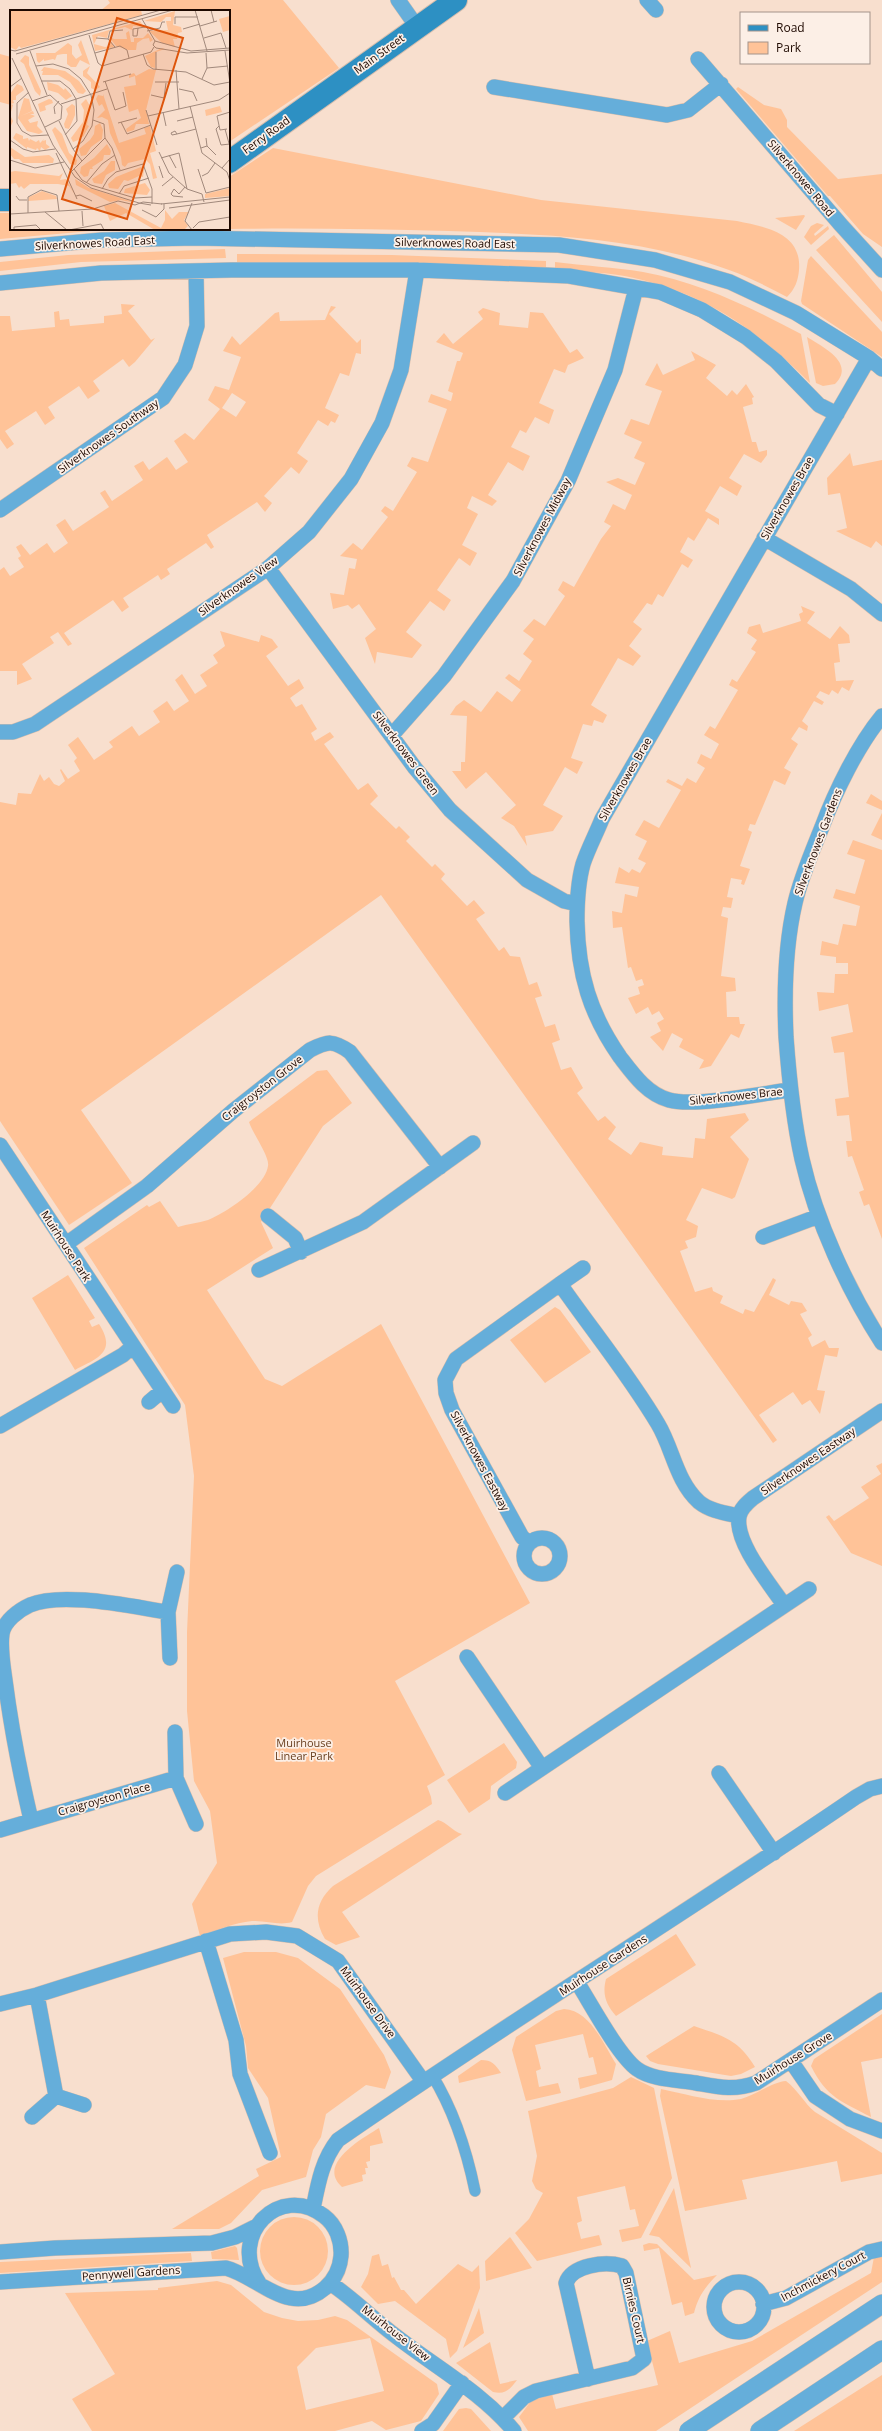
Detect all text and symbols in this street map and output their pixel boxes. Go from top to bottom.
inset map [10,10,230,230]
legend [740,12,870,64]
text: Road [776,19,805,36]
street label: Main Street [350,30,407,77]
text: Park [776,39,802,56]
street label: Ferry Road [239,112,293,157]
street label: Silverknowes Road [765,136,838,219]
street label: Silverknowes Road East [35,232,155,253]
street label: Silverknowes Road East [395,234,515,251]
street label: Silverknowes Southway [54,395,162,476]
street label: Silverknowes Brae [757,453,816,542]
street label: Silverknowes Midway [509,475,574,579]
street label: Silverknowes View [195,552,281,619]
street label: Silverknowes Green [370,708,443,798]
street label: Silverknowes Brae [595,734,654,823]
street label: Silverknowes Gardens [790,786,845,897]
street label: Craigroyston Grove [218,1051,305,1124]
street label: Silverknowes Brae [689,1083,783,1108]
street label: Muirhouse Park [38,1208,95,1284]
street label: Silverknowes Eastway [448,1408,513,1514]
street label: Silverknowes Eastway [757,1423,858,1498]
park label: Muirhouse Linear Park [275,1735,333,1763]
street label: Craigroyston Place [56,1778,152,1819]
street label: Muirhouse Gardens [556,1931,650,1999]
street label: Muirhouse Drive [337,1963,400,2041]
street label: Muirhouse Grove [751,2028,834,2088]
street label: Inchmickery Court [778,2247,868,2304]
street label: Pennywell Gardens [81,2262,181,2283]
street label: Birnies Court [620,2276,649,2344]
street label: Muirhouse View [359,2301,434,2364]

